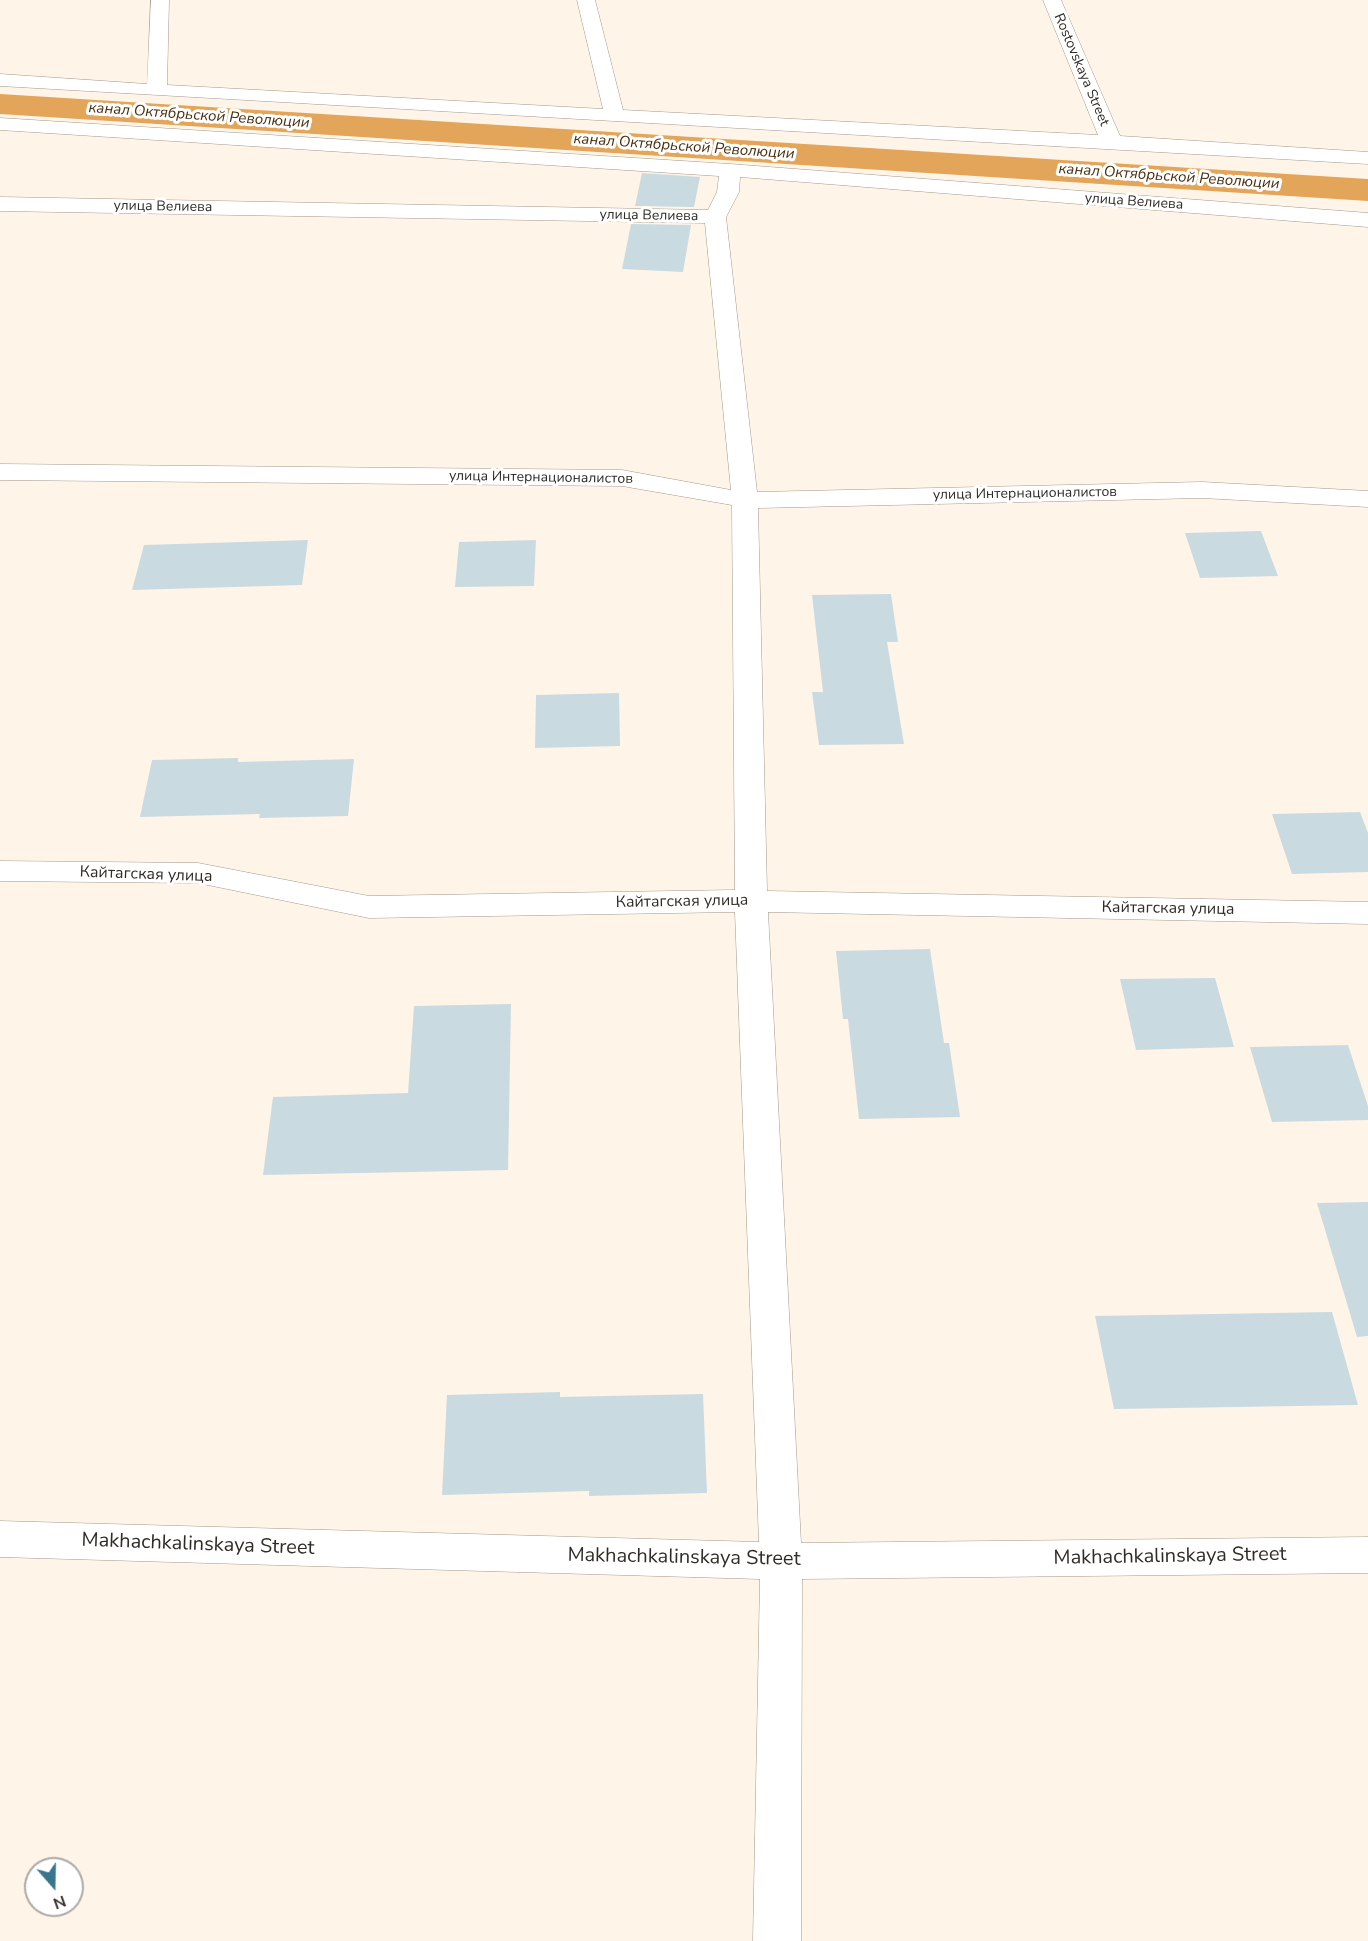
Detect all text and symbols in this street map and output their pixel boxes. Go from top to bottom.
street label: Rostovskaya Street [1050,11,1112,129]
water label: канал Октябрьской Революции [88,99,310,133]
water label: канал Октябрьской Революции [573,130,795,164]
water label: канал Октябрьской Революции [1058,160,1280,194]
street label: улица Велиева [1084,190,1184,214]
street label: улица Велиева [114,198,212,216]
street label: улица Велиева [600,207,698,225]
street label: улица Интернационалистов [449,468,633,488]
street label: улица Интернационалистов [933,484,1117,504]
street label: Кайтагская улица [79,863,213,887]
street label: Кайтагская улица [615,891,749,913]
street label: Кайтагская улица [1101,898,1235,920]
street label: Makhachkalinskaya Street [81,1529,315,1561]
street label: Makhachkalinskaya Street [1053,1543,1287,1571]
street label: Makhachkalinskaya Street [567,1544,801,1572]
north arrow [24,1857,84,1917]
text: N [50,1890,69,1914]

